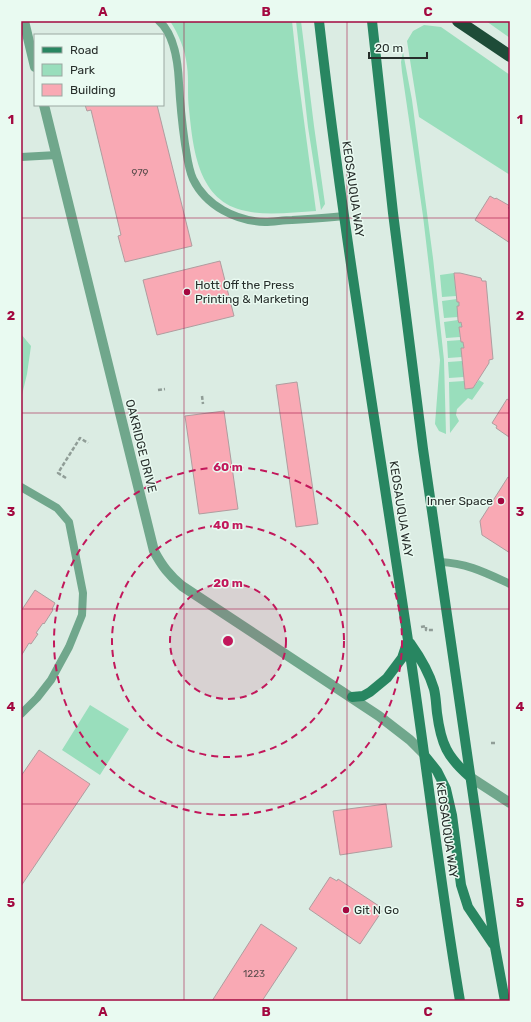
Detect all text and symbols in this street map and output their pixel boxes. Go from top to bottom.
text: A [98,4,108,19]
text: B [261,4,271,19]
text: C [423,4,433,19]
legend [34,34,164,106]
scale bar [369,34,427,60]
text: 20 m [375,41,403,55]
text: Road [70,43,98,57]
text: Park [70,63,96,77]
text: Building [70,83,116,97]
text: 1 [8,112,14,127]
text: 1 [517,112,523,127]
street label: KEOSAUQUA WAY [339,140,367,238]
house number: 979 [132,167,149,179]
place label: Hott Off the Press Printing & Marketing [195,278,309,306]
marker: Hott Off the Press Printing & Marketing [182,287,192,297]
text: 2 [7,308,15,323]
text: 2 [516,308,524,323]
street label: OAKRIDGE DRIVE [123,398,159,494]
text: 60 m [213,460,243,474]
street label: KEOSAUQUA WAY [386,460,416,558]
place label: Inner Space [427,494,493,508]
marker: Inner Space [496,496,506,506]
text: 3 [7,504,16,519]
text: 3 [516,504,525,519]
text: 40 m [213,518,243,532]
text: 20 m [213,576,243,590]
centre of rings [221,634,235,648]
text: 4 [7,699,16,714]
text: 4 [516,699,525,714]
street label: KEOSAUQUA WAY [433,781,461,879]
text: 5 [7,895,15,910]
text: 5 [516,895,524,910]
place label: Git N Go [354,903,399,917]
marker: Git N Go [341,905,351,915]
house number: 1223 [243,968,265,980]
text: A [98,1004,108,1019]
text: B [261,1004,271,1019]
text: C [423,1004,433,1019]

